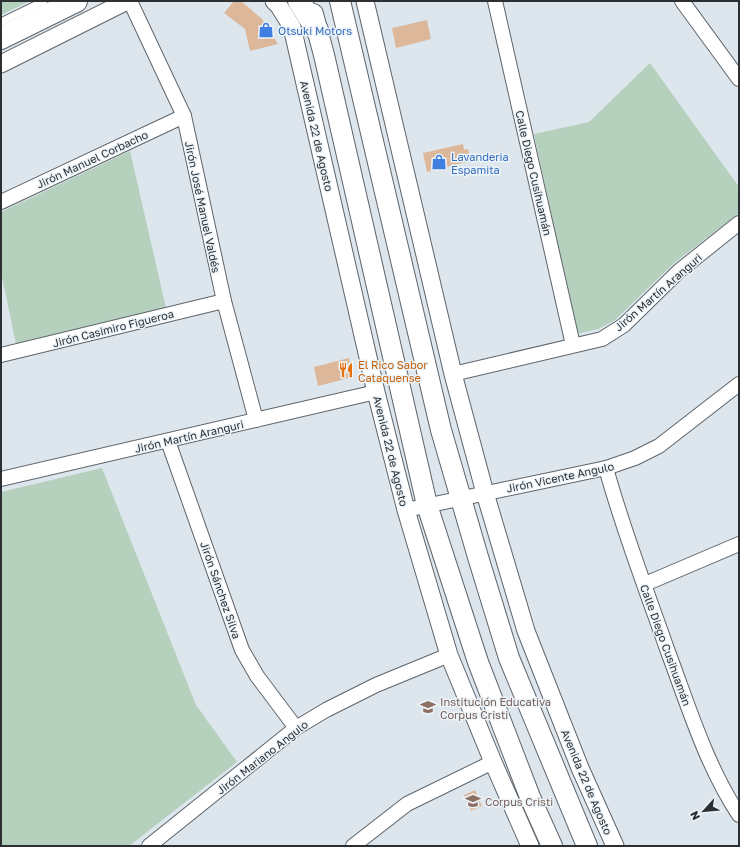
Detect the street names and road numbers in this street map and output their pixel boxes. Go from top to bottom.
street label: Avenida 22 de Agosto [298,79,336,193]
street label: Calle Diego Cusihuamán [513,109,555,237]
street label: Jirón Manuel Corbacho [34,127,150,191]
street label: Jirón José Manuel Valdés [183,140,223,274]
street label: Jirón Martín Aranguri [612,250,704,334]
street label: Jirón Casimiro Figueroa [51,307,175,349]
street label: Avenida 22 de Agosto [371,394,411,508]
street label: Jirón Martín Aranguri [133,417,245,455]
street label: Jirón Vicente Angulo [505,459,615,495]
street label: Jirón Sánchez Silva [198,540,244,640]
street label: Calle Diego Cusihuamán [638,583,694,707]
street label: Jirón Mariano Angulo [214,717,311,797]
street label: Avenida 22 de Agosto [559,727,615,837]

